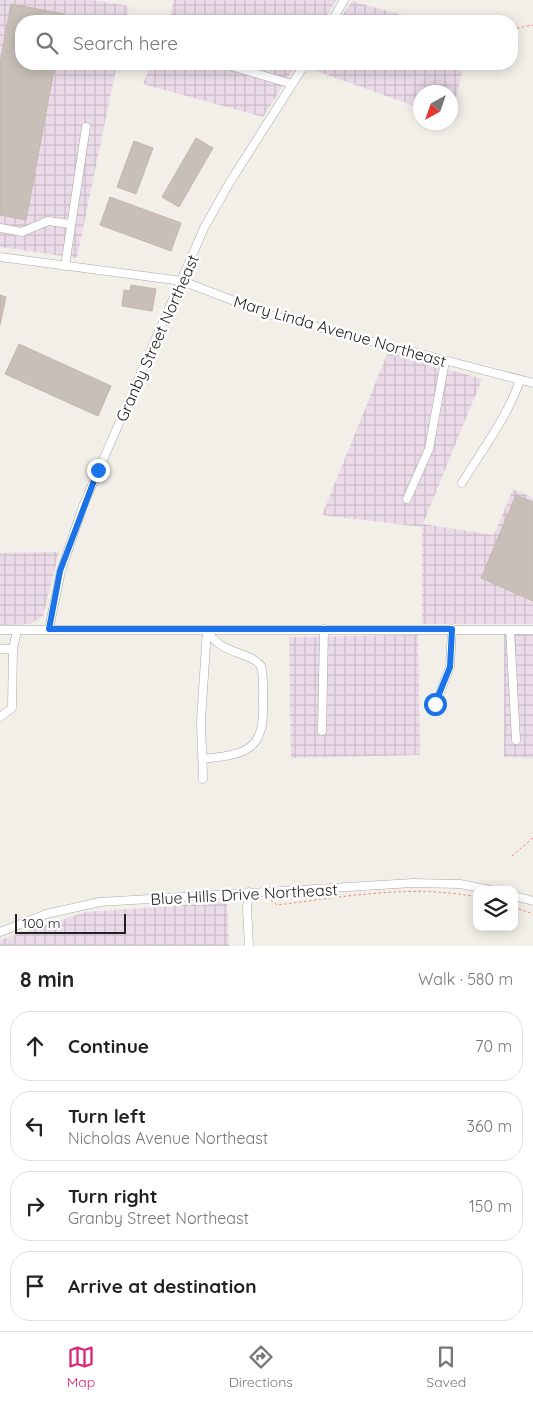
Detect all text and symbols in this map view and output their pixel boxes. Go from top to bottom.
search box [15,15,518,70]
icon: search [33,29,61,57]
text: Search here [73,31,178,55]
north arrow [413,85,458,130]
street label: Granby Street Northeast [111,251,203,425]
street label: Mary Linda Avenue Northeast [231,291,449,371]
route end [87,459,110,482]
route start [424,693,447,716]
street label: Blue Hills Drive Northeast [150,879,338,909]
map controls [473,886,518,931]
button: layers [473,886,518,931]
scale bar [15,911,126,934]
text: 100 m [22,914,60,932]
text: 8 min [20,966,74,992]
text: Walk · 580 m [418,969,513,989]
icon: ahead [21,1032,49,1060]
text: Continue [68,1034,149,1058]
text: 70 m [475,1036,512,1056]
text: Turn left [68,1104,146,1128]
icon: left [21,1112,49,1140]
text: 360 m [467,1116,512,1136]
text: Nicholas Avenue Northeast [68,1128,268,1148]
text: Turn right [68,1184,157,1208]
icon: right [21,1192,49,1220]
text: 150 m [469,1196,512,1216]
text: Granby Street Northeast [68,1208,249,1228]
icon: arrive [21,1272,49,1300]
text: Arrive at destination [68,1274,257,1298]
tab: Map [67,1343,95,1391]
tab: Directions [229,1343,293,1391]
tab: Saved [426,1343,466,1391]

